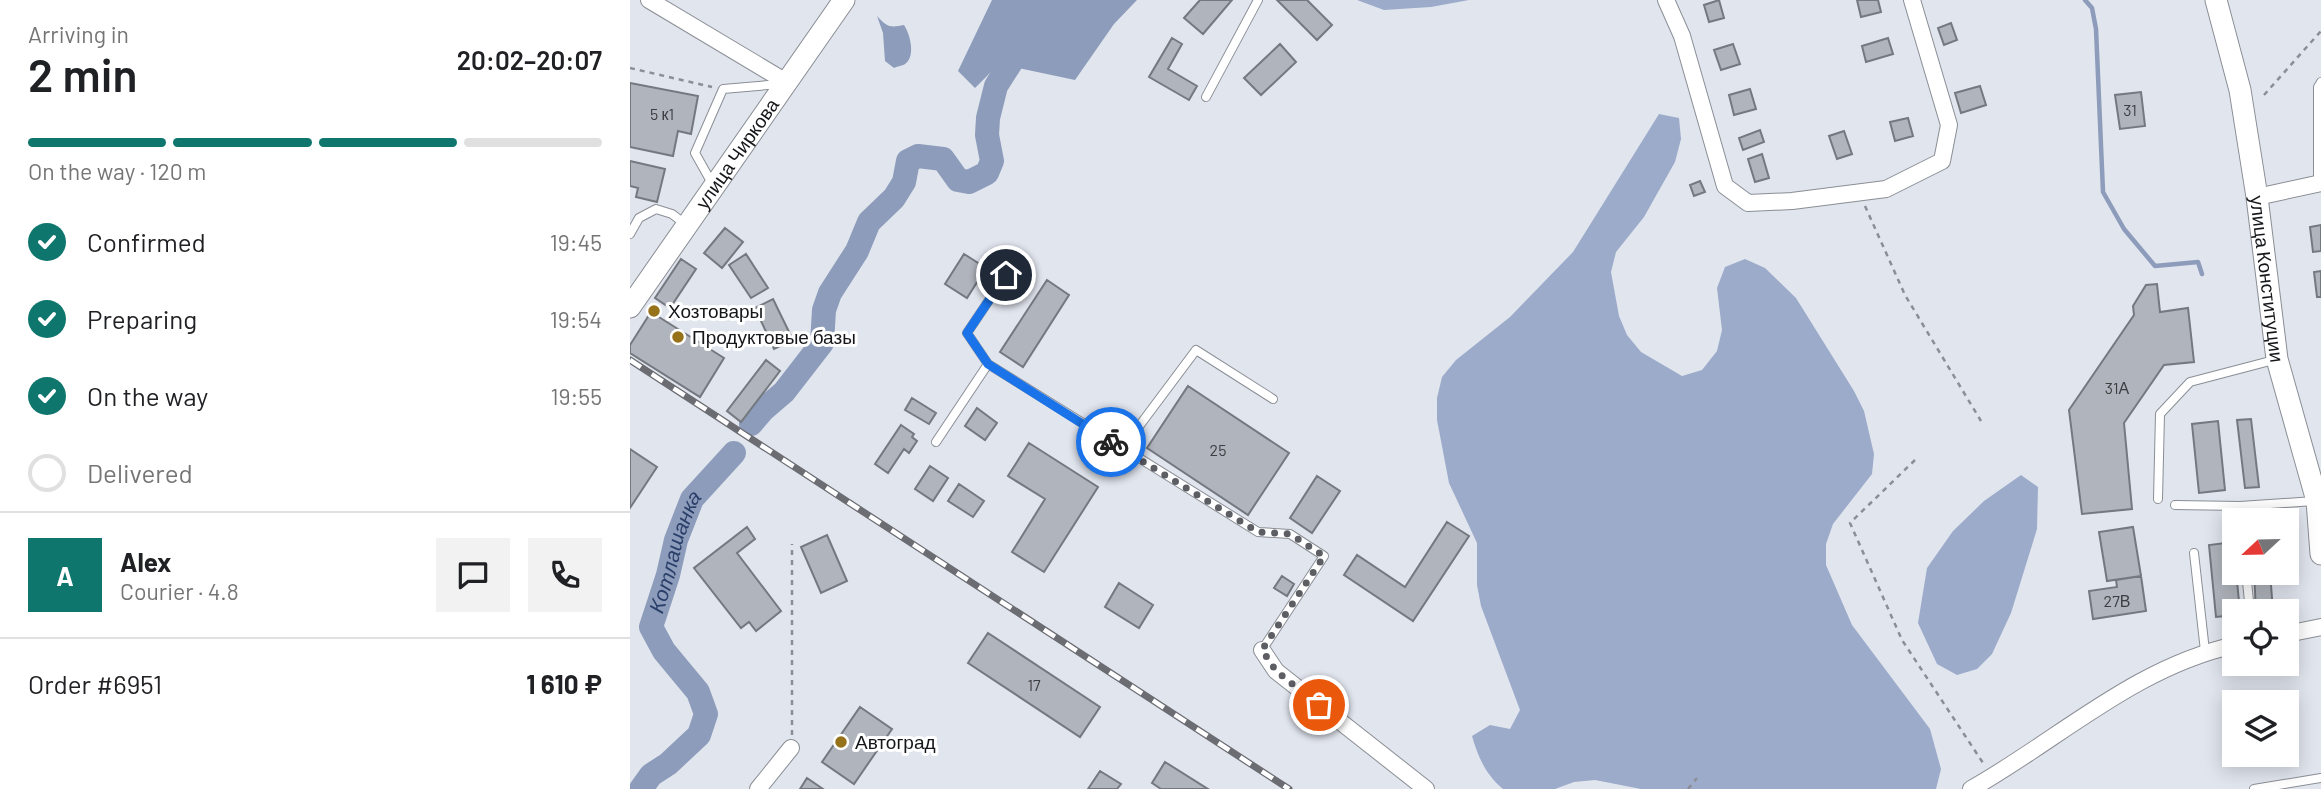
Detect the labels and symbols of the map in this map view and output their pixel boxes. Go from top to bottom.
street label: улица Чиркова [690,93,783,213]
house number: 31 [2123,100,2137,119]
house number: 5 к1 [650,104,674,123]
street label: улица Конституции [2246,194,2289,363]
pin [976,245,1036,305]
place label: Хозтовары [668,299,763,322]
marker: Хозтовары [646,303,662,319]
place label: Продуктовые базы [692,325,856,348]
marker: Продуктовые базы [670,329,686,345]
house number: 31А [2105,378,2130,397]
courier [1076,407,1146,477]
house number: 25 [1210,440,1226,459]
water label: Котлашанка [643,484,705,616]
north arrow [2222,508,2300,584]
house number: 27В [2104,591,2130,610]
house number: 17 [1027,675,1041,694]
pin [1289,675,1349,735]
place label: Автоград [855,730,936,753]
marker: Автоград [833,734,849,750]

